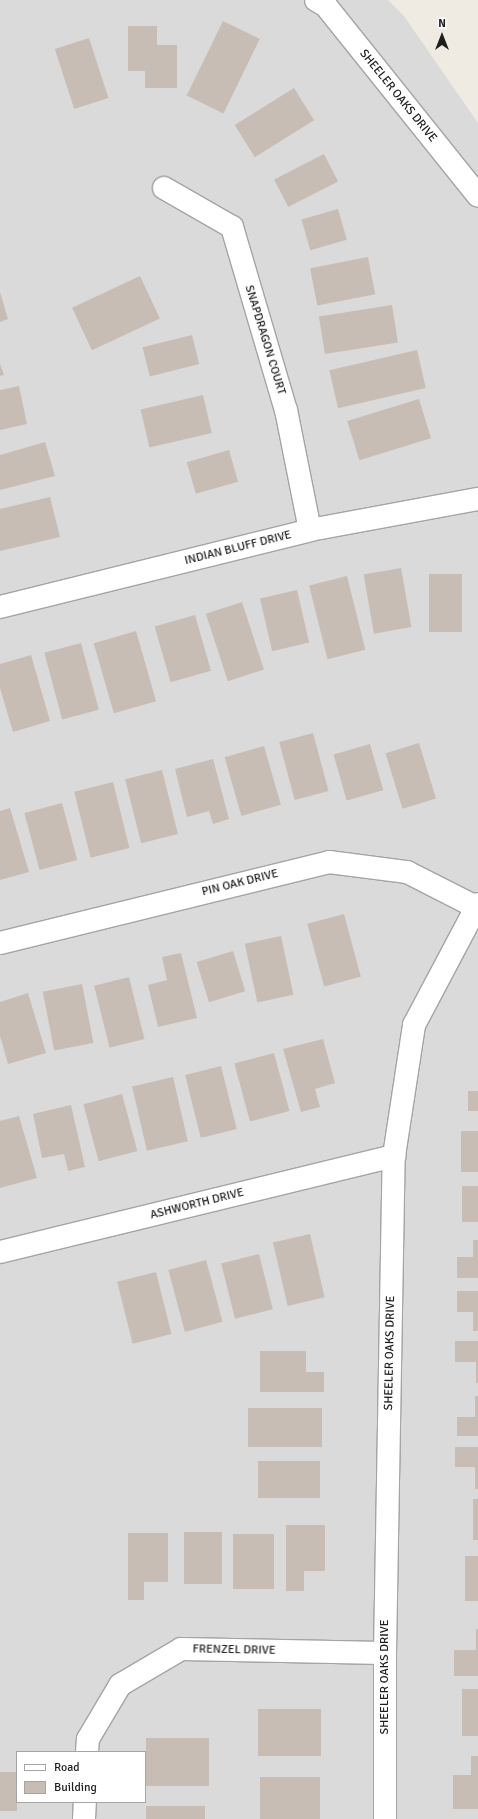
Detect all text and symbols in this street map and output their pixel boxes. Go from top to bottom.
north arrow [422,16,462,56]
text: N [438,17,446,30]
street label: SHEELER OAKS DRIVE [356,47,440,145]
street label: SNAPDRAGON COURT [242,284,288,396]
street label: INDIAN BLUFF DRIVE [183,528,293,568]
street label: PIN OAK DRIVE [200,867,280,899]
street label: ASHWORTH DRIVE [149,1185,245,1223]
street label: SHEELER OAKS DRIVE [382,1295,398,1411]
street label: SHEELER OAKS DRIVE [378,1620,392,1734]
street label: FRENZEL DRIVE [192,1642,276,1658]
legend [16,1751,146,1803]
text: Road [54,1760,80,1775]
text: Building [54,1780,97,1795]

